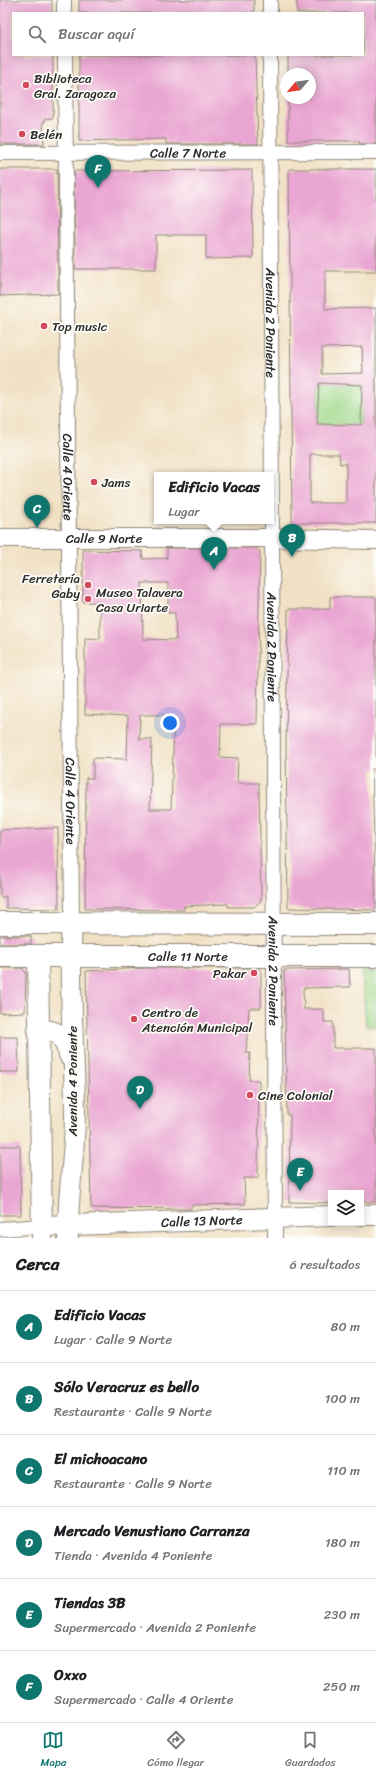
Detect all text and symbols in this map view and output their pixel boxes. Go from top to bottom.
search box [12,12,364,56]
text: Buscar aquí [58,21,135,47]
icon: search [26,23,48,45]
place label: Biblioteca Gral. Zaragoza [34,67,117,105]
north arrow [280,68,316,104]
marker: Biblioteca Gral. Zaragoza [21,80,31,90]
place label: Belén [30,123,62,146]
marker: Belén [17,129,27,139]
street label: Calle 7 Norte [150,141,226,164]
pin: F [85,155,111,188]
street label: Avenida 2 Poniente [259,267,283,378]
place label: Top music [52,315,108,338]
marker: Top music [39,321,49,331]
street label: Calle 4 Oriente [57,433,80,521]
place label: Jams [101,471,131,494]
popup [154,472,274,524]
text: Edificio Vacas [168,474,260,500]
marker: Jams [89,477,99,487]
pin: C [24,495,50,528]
text: Lugar [168,500,200,523]
pin: B [279,524,305,557]
street label: Calle 9 Norte [66,527,143,550]
pin: A [201,537,227,570]
place label: Ferretería Gaby [22,567,80,605]
marker: Ferretería Gaby [83,580,93,590]
place label: Museo Talavera Casa Uriarte [96,581,183,619]
street label: Avenida 2 Poniente [261,591,284,702]
marker: Museo Talavera Casa Uriarte [83,594,93,604]
your location [160,713,180,733]
street label: Calle 4 Oriente [59,757,83,845]
street label: Avenida 2 Poniente [262,915,286,1026]
street label: Calle 11 Norte [148,945,228,968]
place label: Pakar [213,962,247,985]
marker: Pakar [249,968,259,978]
place label: Centro de Atención Municipal [141,1001,253,1039]
marker: Centro de Atención Municipal [129,1014,139,1024]
street label: Avenida 4 Poniente [61,1025,84,1137]
pin: D [127,1076,153,1109]
place label: Cine Colonial [258,1084,333,1107]
marker: Cine Colonial [245,1090,255,1100]
pin: E [287,1158,313,1191]
map controls [328,1190,364,1226]
button: layers [328,1190,364,1226]
street label: Calle 13 Norte [161,1208,243,1233]
text: Cerca [16,1249,59,1279]
text: 6 resultados [290,1253,360,1276]
text: Edificio Vacas [54,1302,146,1328]
text: A [25,1315,33,1338]
text: 80 m [331,1315,360,1338]
text: Lugar · Calle 9 Norte [54,1328,172,1351]
text: Sólo Veracruz es bello [54,1374,199,1400]
text: B [25,1387,33,1410]
text: 100 m [325,1387,360,1410]
text: Restaurante · Calle 9 Norte [54,1400,212,1423]
text: El michoacano [54,1446,147,1472]
text: C [25,1459,33,1482]
text: 110 m [327,1459,360,1482]
text: Restaurante · Calle 9 Norte [54,1472,212,1495]
text: Mercado Venustiano Carranza [54,1518,250,1544]
text: D [25,1531,33,1554]
text: 180 m [325,1531,360,1554]
text: Tienda · Avenida 4 Poniente [54,1544,213,1567]
text: Tiendas 3B [54,1590,125,1616]
text: E [25,1603,33,1626]
text: 230 m [324,1603,360,1626]
text: Supermercado · Avenida 2 Poniente [54,1616,256,1639]
text: Oxxo [54,1662,87,1688]
text: F [25,1675,33,1698]
text: 250 m [323,1675,360,1698]
text: Supermercado · Calle 4 Oriente [54,1688,233,1711]
tab: Mapa [40,1729,66,1772]
tab: Cómo llegar [147,1729,204,1772]
tab: Guardados [285,1729,336,1772]

